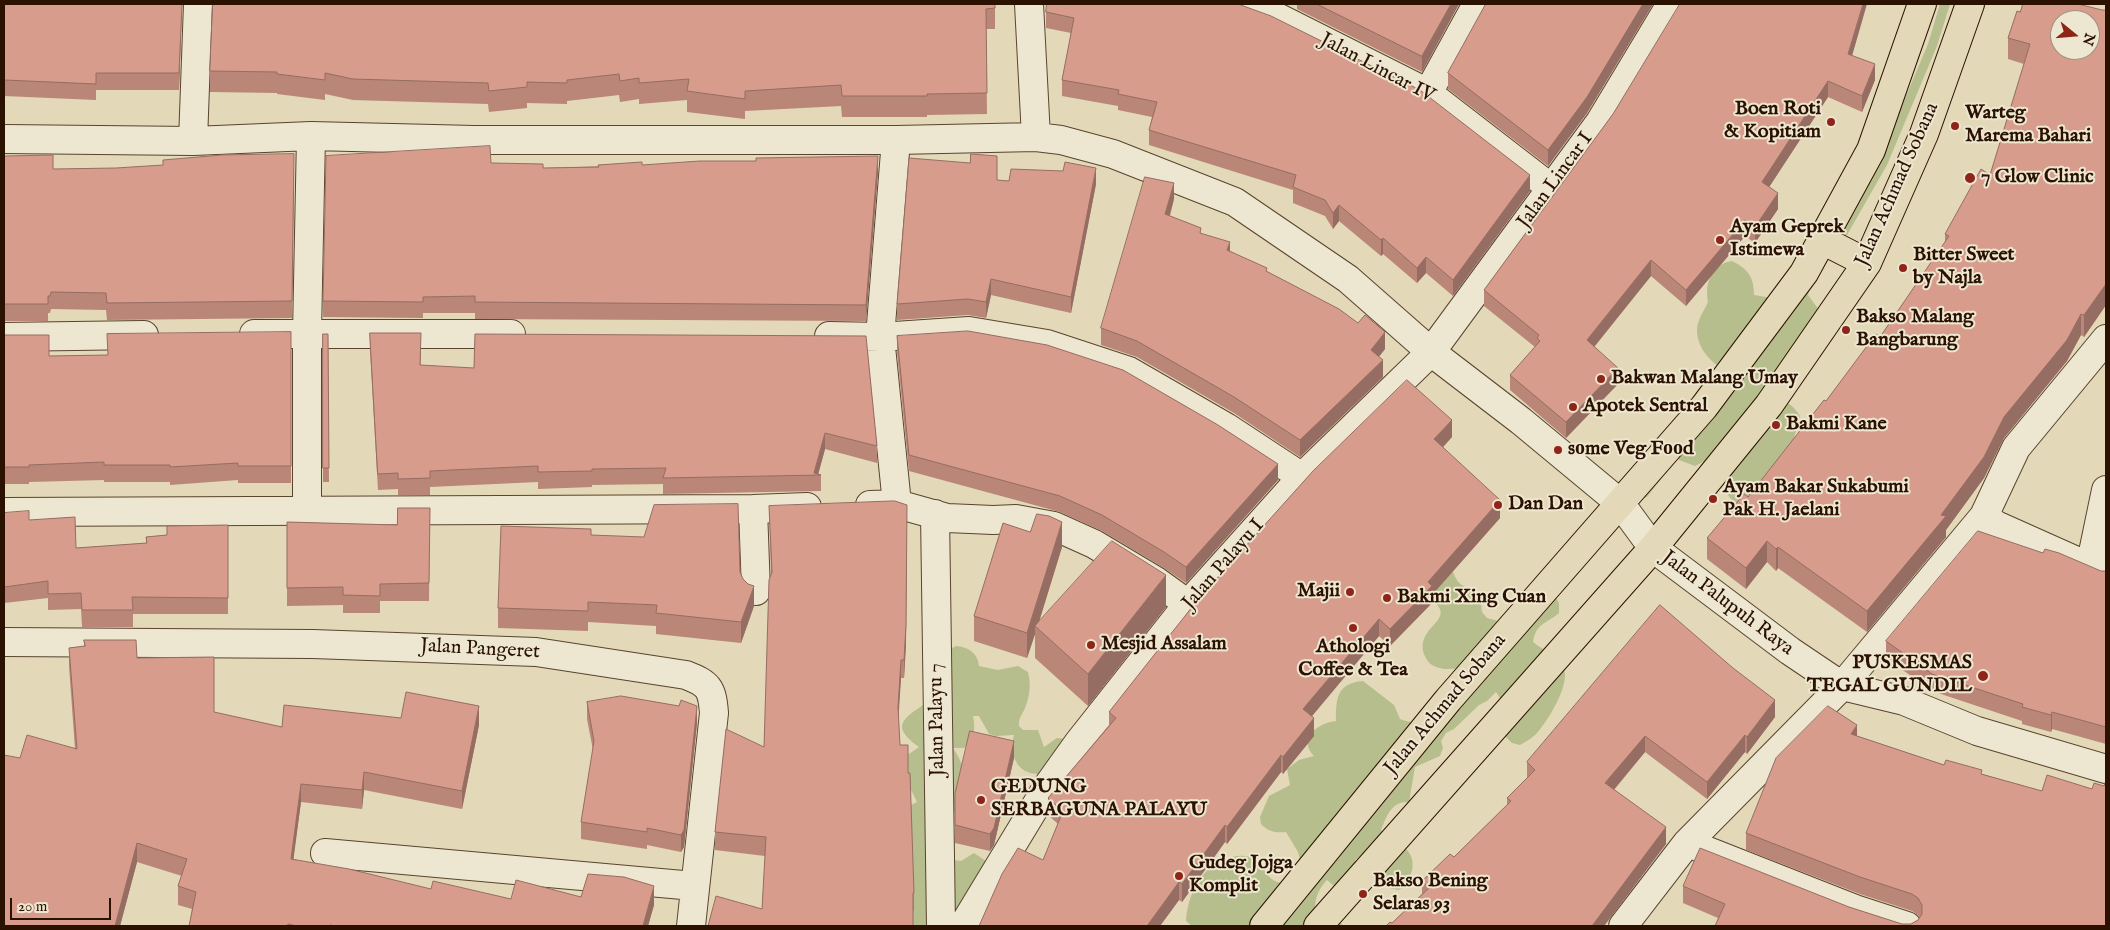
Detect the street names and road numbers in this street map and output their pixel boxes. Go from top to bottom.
street label: Jalan Lincar IV [1316,29,1438,109]
street label: Jalan Achmad Sobana [1851,99,1945,271]
street label: Jalan Lincar I [1513,128,1599,234]
street label: Jalan Palayu I [1178,515,1270,615]
street label: Jalan Palupuh Raya [1656,547,1798,661]
street label: Jalan Achmad Sobana [1380,630,1512,780]
street label: Jalan Pangeret [420,635,540,665]
street label: Jalan Palayu 7 [925,663,951,777]

